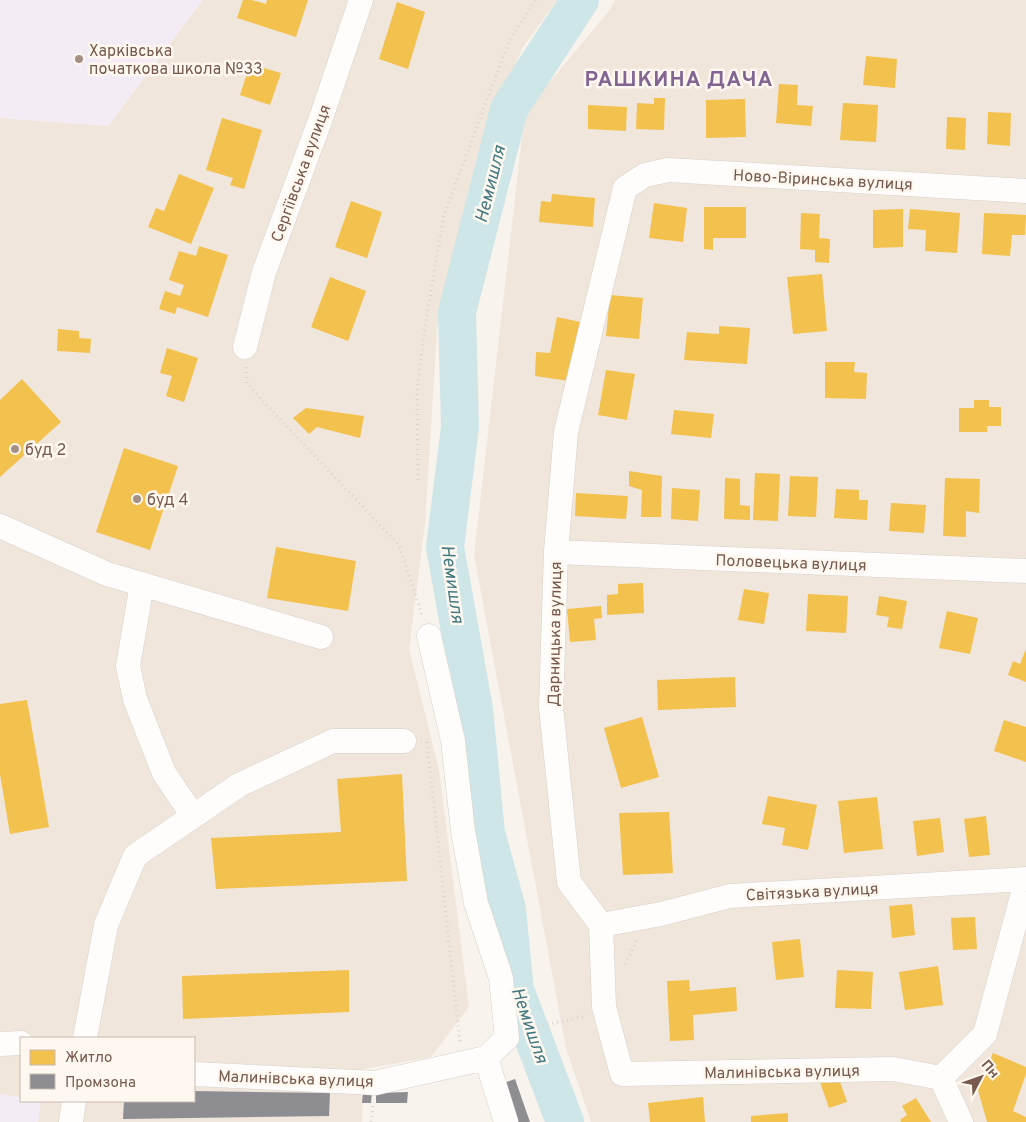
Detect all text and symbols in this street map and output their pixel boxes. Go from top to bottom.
place label: Харківська початкова школа №33 [89,42,263,80]
marker: Харківська початкова школа №33 [73,53,85,65]
district label: РАШКИНА ДАЧА [585,67,774,94]
street label: Сергіївська вулиця [268,102,336,245]
water label: Немишля [471,143,512,225]
street label: Ново-Віринська вулиця [732,166,913,196]
place label: буд 2 [25,441,66,461]
marker: буд 2 [9,443,21,455]
place label: буд 4 [147,491,188,511]
marker: буд 4 [131,493,143,505]
water label: Немишля [435,544,468,626]
street label: Половецька вулиця [715,551,867,577]
street label: Дарницька вулиця [545,561,567,707]
street label: Світязька вулиця [745,880,879,906]
water label: Немишля [505,984,553,1067]
legend [20,1037,195,1102]
text: Житло [65,1049,112,1068]
north arrow [956,1052,1006,1102]
text: Пн [977,1057,1002,1082]
street label: Малинівська вулиця [704,1062,860,1084]
street label: Малинівська вулиця [218,1067,374,1093]
text: Промзона [65,1074,136,1093]

